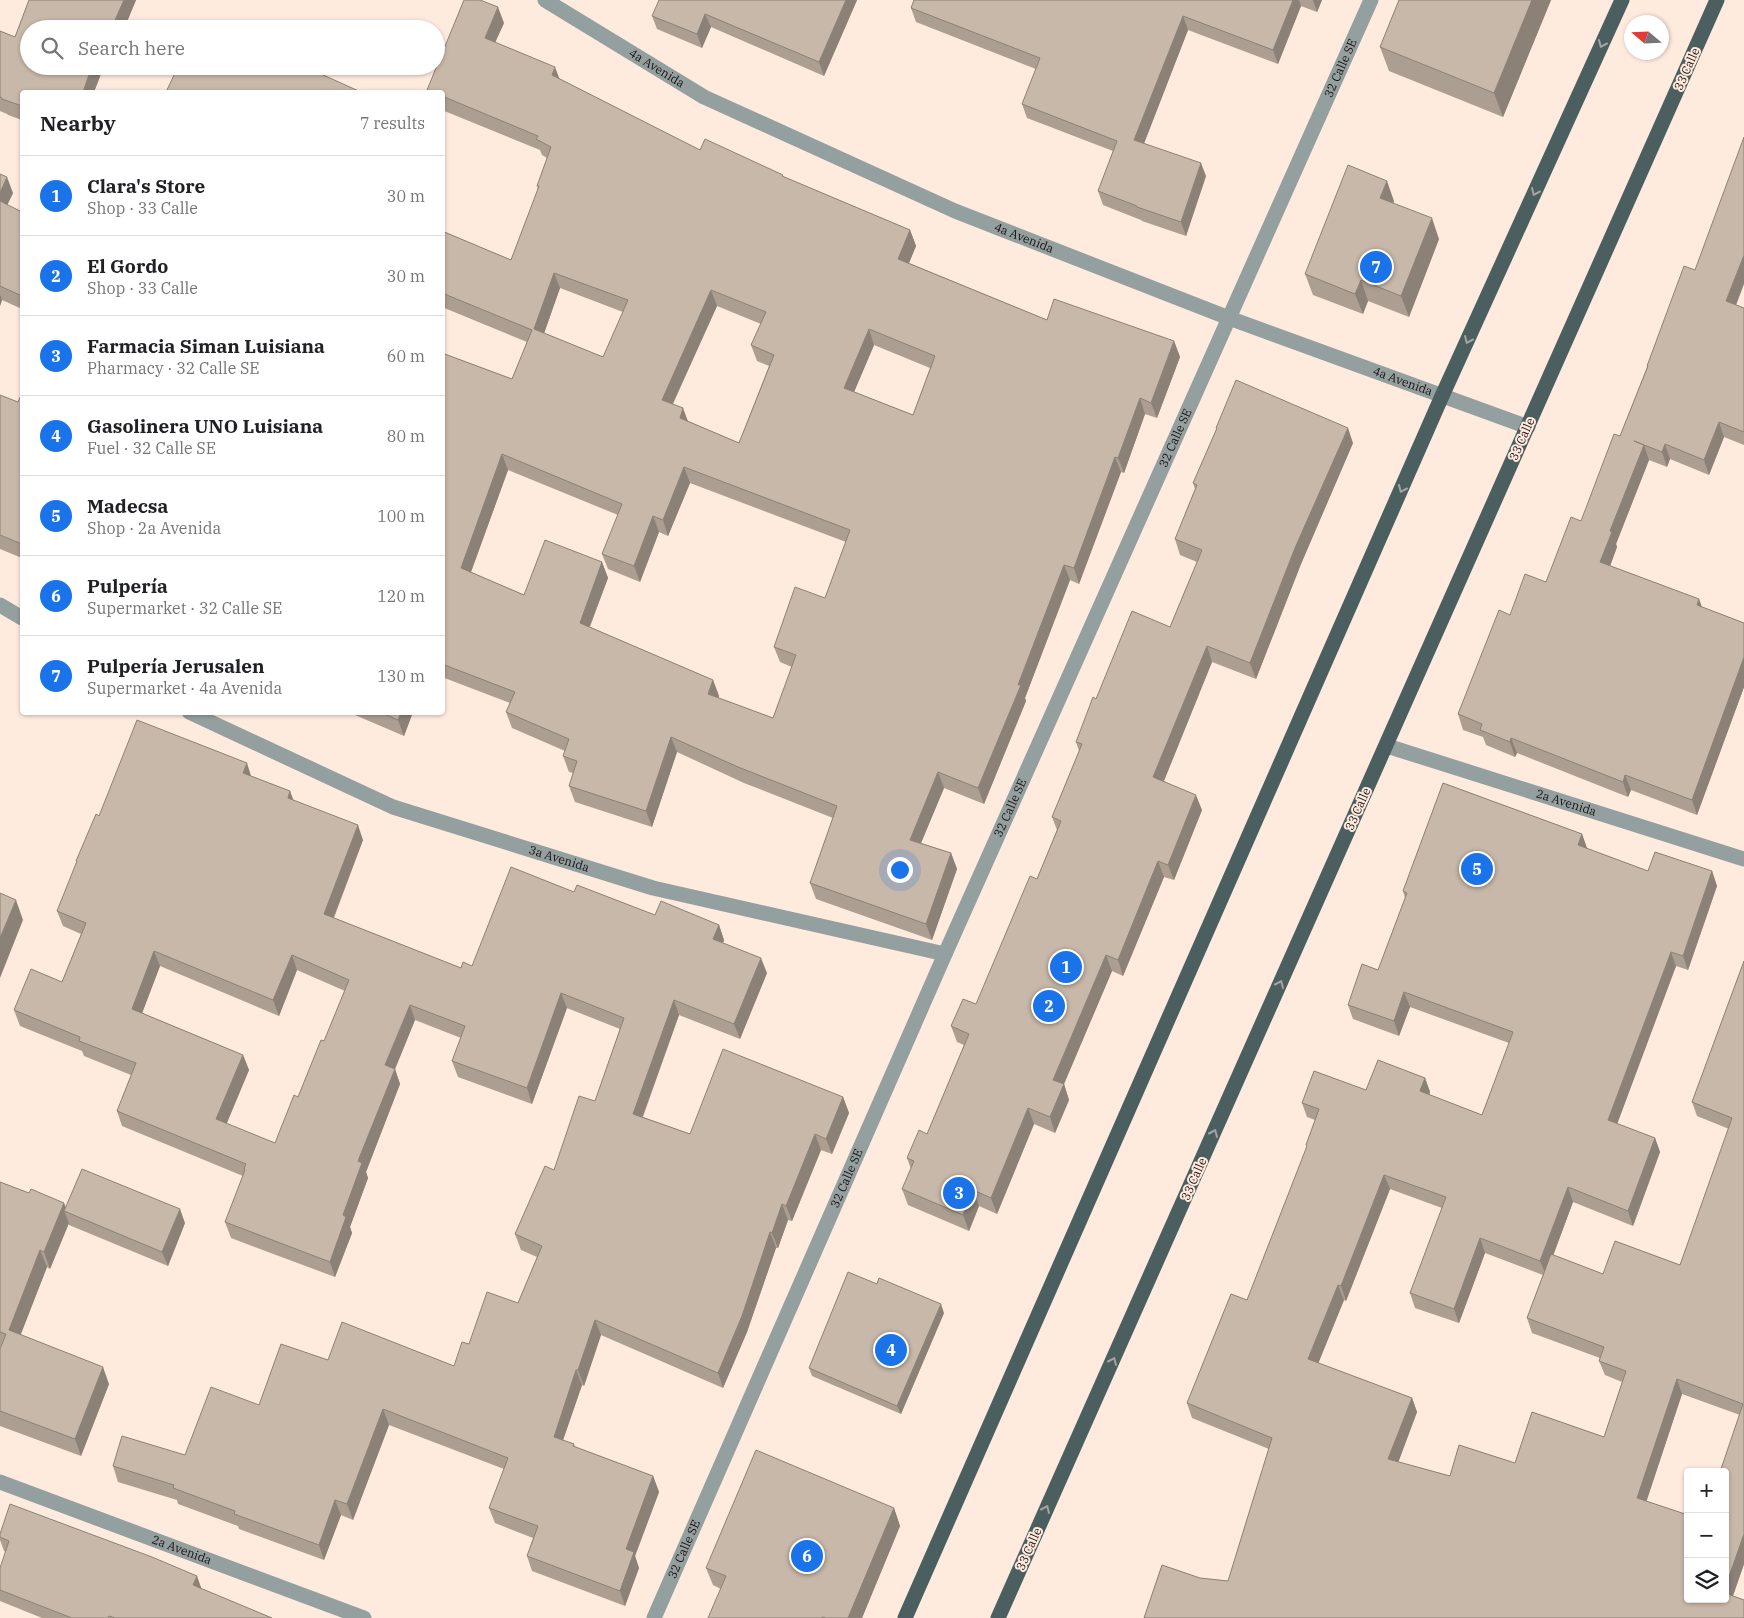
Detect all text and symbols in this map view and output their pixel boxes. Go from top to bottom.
north arrow [1624,15,1669,60]
search box [20,20,445,75]
icon: search [38,34,66,62]
text: Search here [78,36,185,60]
street label: 32 Calle SE [1320,36,1360,100]
one-way arrow [1598,39,1608,48]
street label: 4a Avenida [626,45,688,91]
street label: 33 Calle [1671,45,1703,92]
text: Nearby [40,109,116,137]
text: 7 results [360,113,425,133]
text: Clara's Store [87,174,205,198]
text: 1 [51,186,61,206]
text: 30 m [387,186,425,206]
one-way arrow [1530,187,1541,196]
text: Shop · 33 Calle [87,198,198,218]
street label: 4a Avenida [992,219,1056,256]
pin: 7 [1360,248,1392,286]
text: El Gordo [87,254,168,278]
text: 2 [51,266,61,286]
text: 30 m [387,266,425,286]
text: Shop · 33 Calle [87,278,198,298]
text: Farmacia Siman Luisiana [87,334,325,358]
one-way arrow [1463,335,1474,344]
text: 3 [51,346,61,366]
text: 60 m [387,346,425,366]
text: Pharmacy · 32 Calle SE [87,358,260,378]
street label: 4a Avenida [1371,363,1435,399]
street label: 32 Calle SE [1155,406,1195,470]
text: Gasolinera UNO Luisiana [87,414,323,438]
street label: 33 Calle [1506,415,1538,462]
text: 4 [51,426,61,446]
text: 80 m [387,426,425,446]
text: Fuel · 32 Calle SE [87,438,216,458]
one-way arrow [1397,484,1408,493]
text: Madecsa [87,494,168,518]
text: 5 [51,506,61,526]
text: 100 m [377,506,425,526]
text: Shop · 2a Avenida [87,518,221,538]
text: Pulpería [87,574,168,598]
text: 6 [51,586,61,606]
text: 120 m [377,586,425,606]
text: Supermarket · 32 Calle SE [87,598,282,618]
text: Pulpería Jerusalen [87,654,265,678]
text: 7 [51,666,61,686]
text: 130 m [377,666,425,686]
text: Supermarket · 4a Avenida [87,678,282,698]
street label: 32 Calle SE [990,776,1029,839]
street label: 33 Calle [1342,785,1374,832]
street label: 2a Avenida [1534,786,1599,819]
street label: 3a Avenida [527,842,592,875]
pin: 5 [1461,850,1493,888]
your location [887,857,913,883]
pin: 1 [1050,948,1082,986]
one-way arrow [1274,980,1285,989]
pin: 2 [1033,987,1065,1025]
one-way arrow [1208,1129,1219,1138]
street label: 32 Calle SE [827,1146,866,1210]
street label: 33 Calle [1178,1155,1210,1202]
pin: 3 [943,1174,975,1212]
pin: 4 [875,1331,907,1369]
one-way arrow [1106,1357,1117,1366]
map controls [1684,1468,1729,1603]
button: + [1684,1468,1729,1513]
one-way arrow [1040,1506,1050,1515]
button: − [1684,1513,1729,1558]
street label: 32 Calle SE [664,1517,703,1581]
street label: 33 Calle [1013,1525,1045,1572]
street label: 2a Avenida [150,1531,214,1568]
pin: 6 [791,1537,823,1575]
button: layers [1684,1558,1729,1603]

